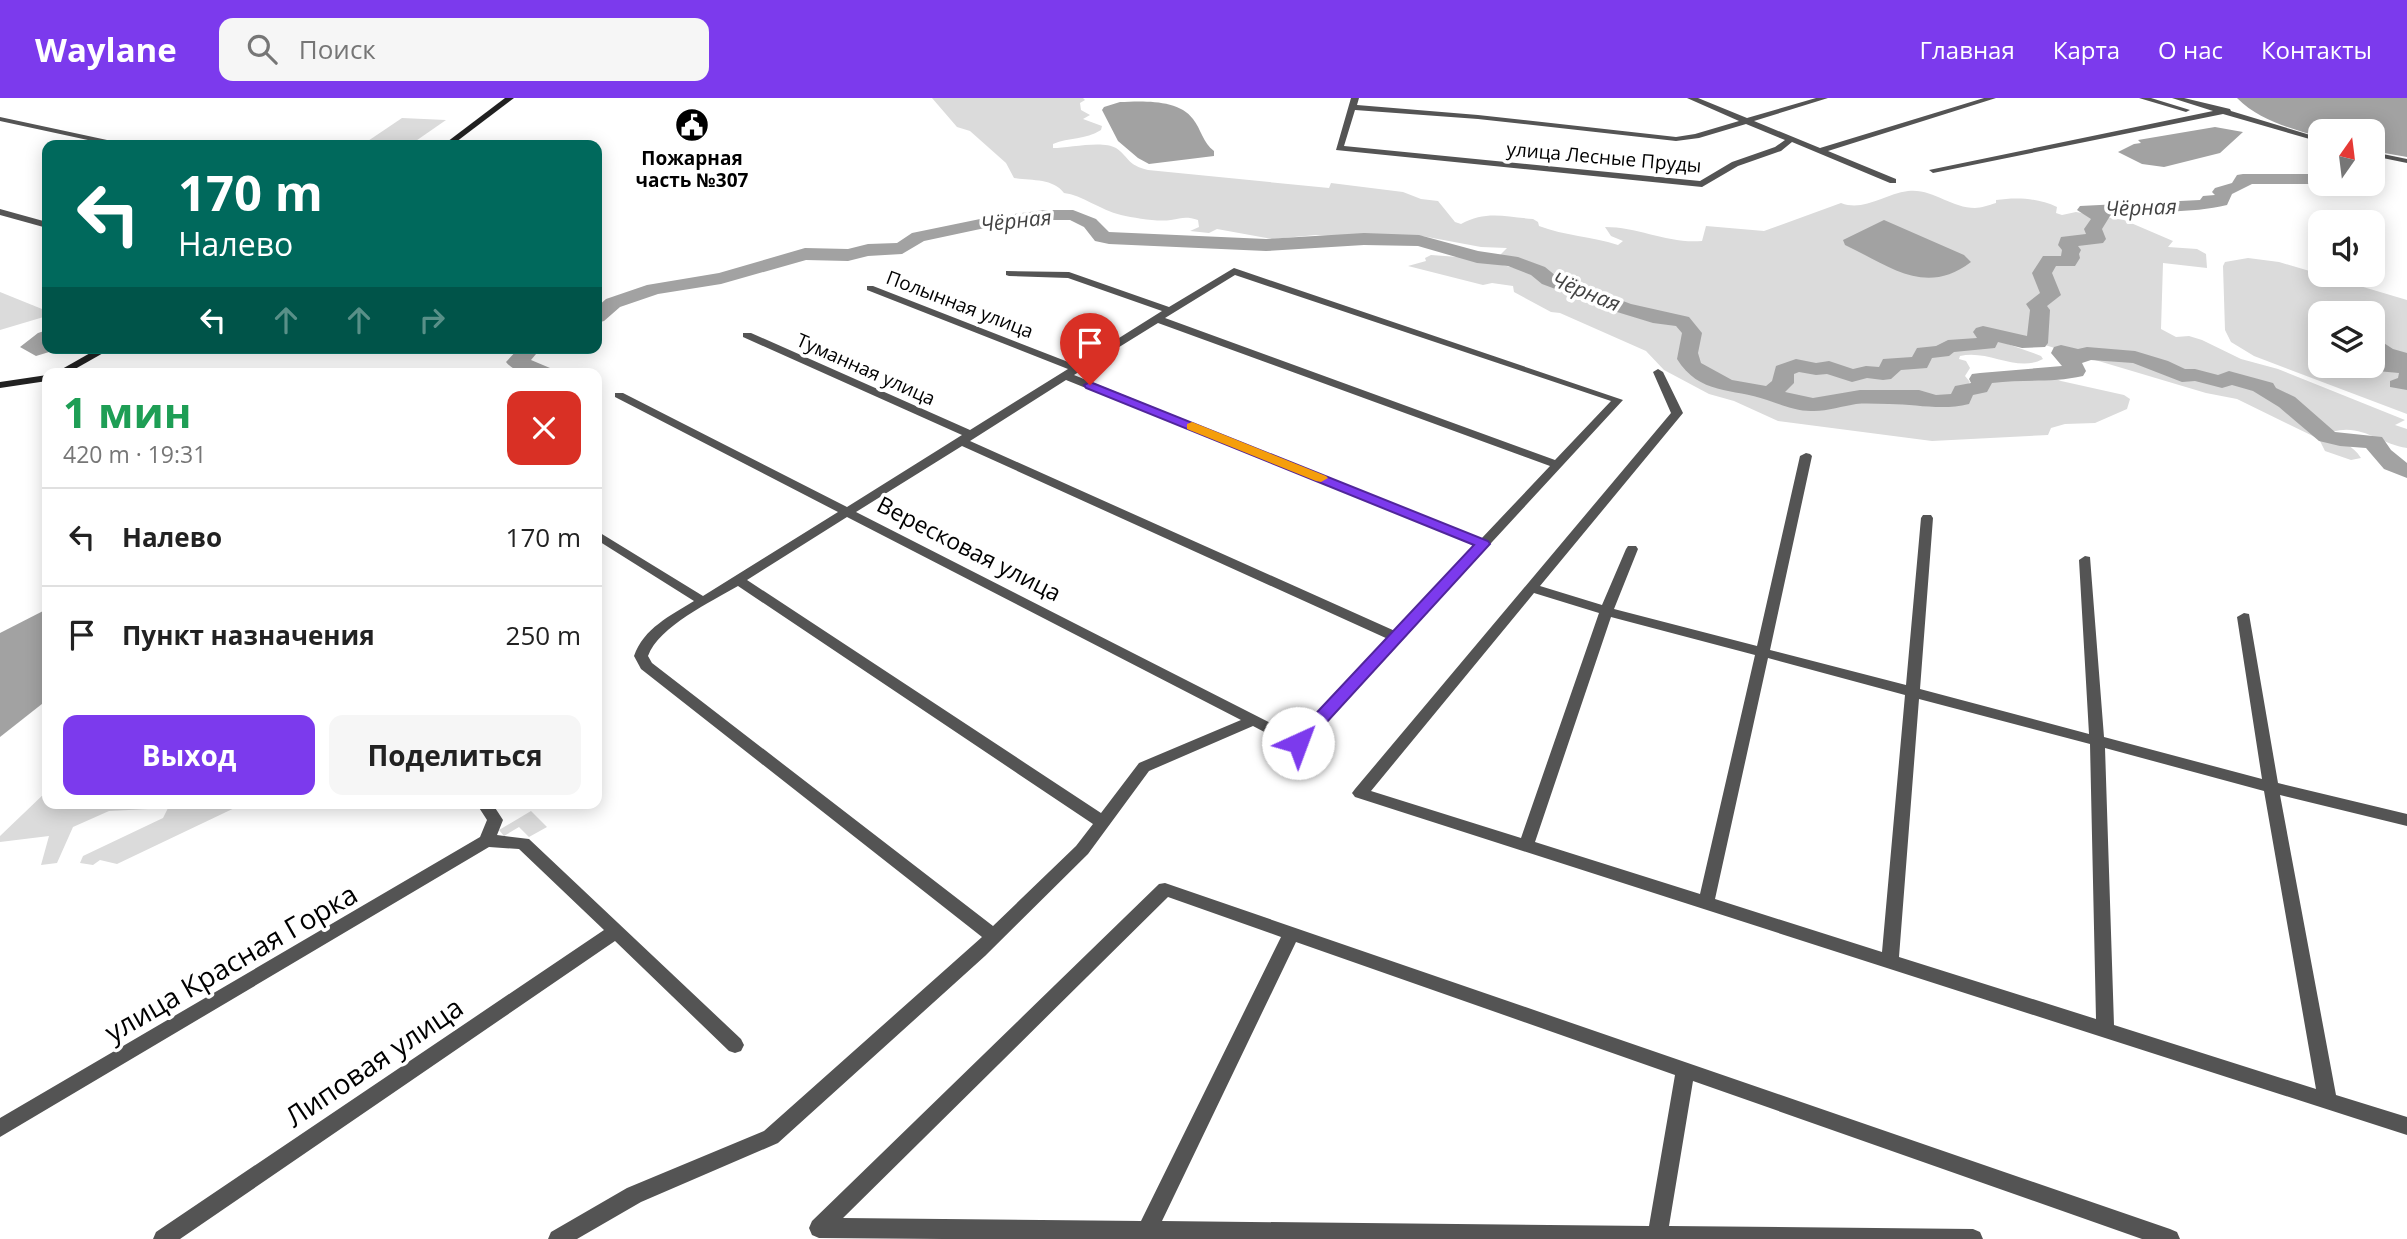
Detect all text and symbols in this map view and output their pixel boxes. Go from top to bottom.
search box [219,18,709,81]
text: Waylane [35,27,177,72]
icon: search [243,30,281,68]
text: Поиск [299,31,376,67]
text: Главная [1920,33,2015,66]
text: Карта [2053,33,2120,66]
text: О нас [2158,33,2223,66]
text: Контакты [2261,33,2372,66]
public building icon: Пожарная часть №307 [673,106,711,144]
north arrow [2308,119,2385,196]
map controls [2308,119,2385,378]
street label: улица Лесные Пруды [1505,136,1703,178]
place label: Пожарная часть №307 [636,145,749,193]
text: 170 m [178,159,323,225]
icon: left [63,168,154,259]
water label: Чёрная [2105,192,2177,222]
water label: Чёрная [979,202,1053,238]
button: sound [2308,210,2385,287]
text: Налево [178,222,293,265]
street label: Полынная улица [883,264,1037,344]
water label: Чёрная [1548,265,1625,317]
icon: left [194,301,232,339]
icon: ahead [267,301,305,339]
icon: ahead [340,301,378,339]
icon: right [413,301,451,339]
button: layers [2308,301,2385,378]
pin [1060,313,1120,385]
icon: arrive [1071,324,1109,362]
street label: Туманная улица [792,327,940,411]
text: 1 мин [63,383,191,440]
button: close [507,391,581,465]
text: 420 m · 19:31 [63,438,206,470]
street label: Вересковая улица [872,488,1067,608]
icon: left [63,518,101,556]
text: Налево [122,519,222,555]
text: 170 m [506,519,581,555]
icon: arrive [63,616,101,654]
text: Пункт назначения [122,617,375,653]
text: 250 m [506,617,581,653]
position arrow [1261,706,1335,780]
button: Выход [63,715,315,795]
button: Поделиться [329,715,581,795]
street label: улица Красная Горка [97,874,364,1050]
street label: Липовая улица [277,988,470,1135]

